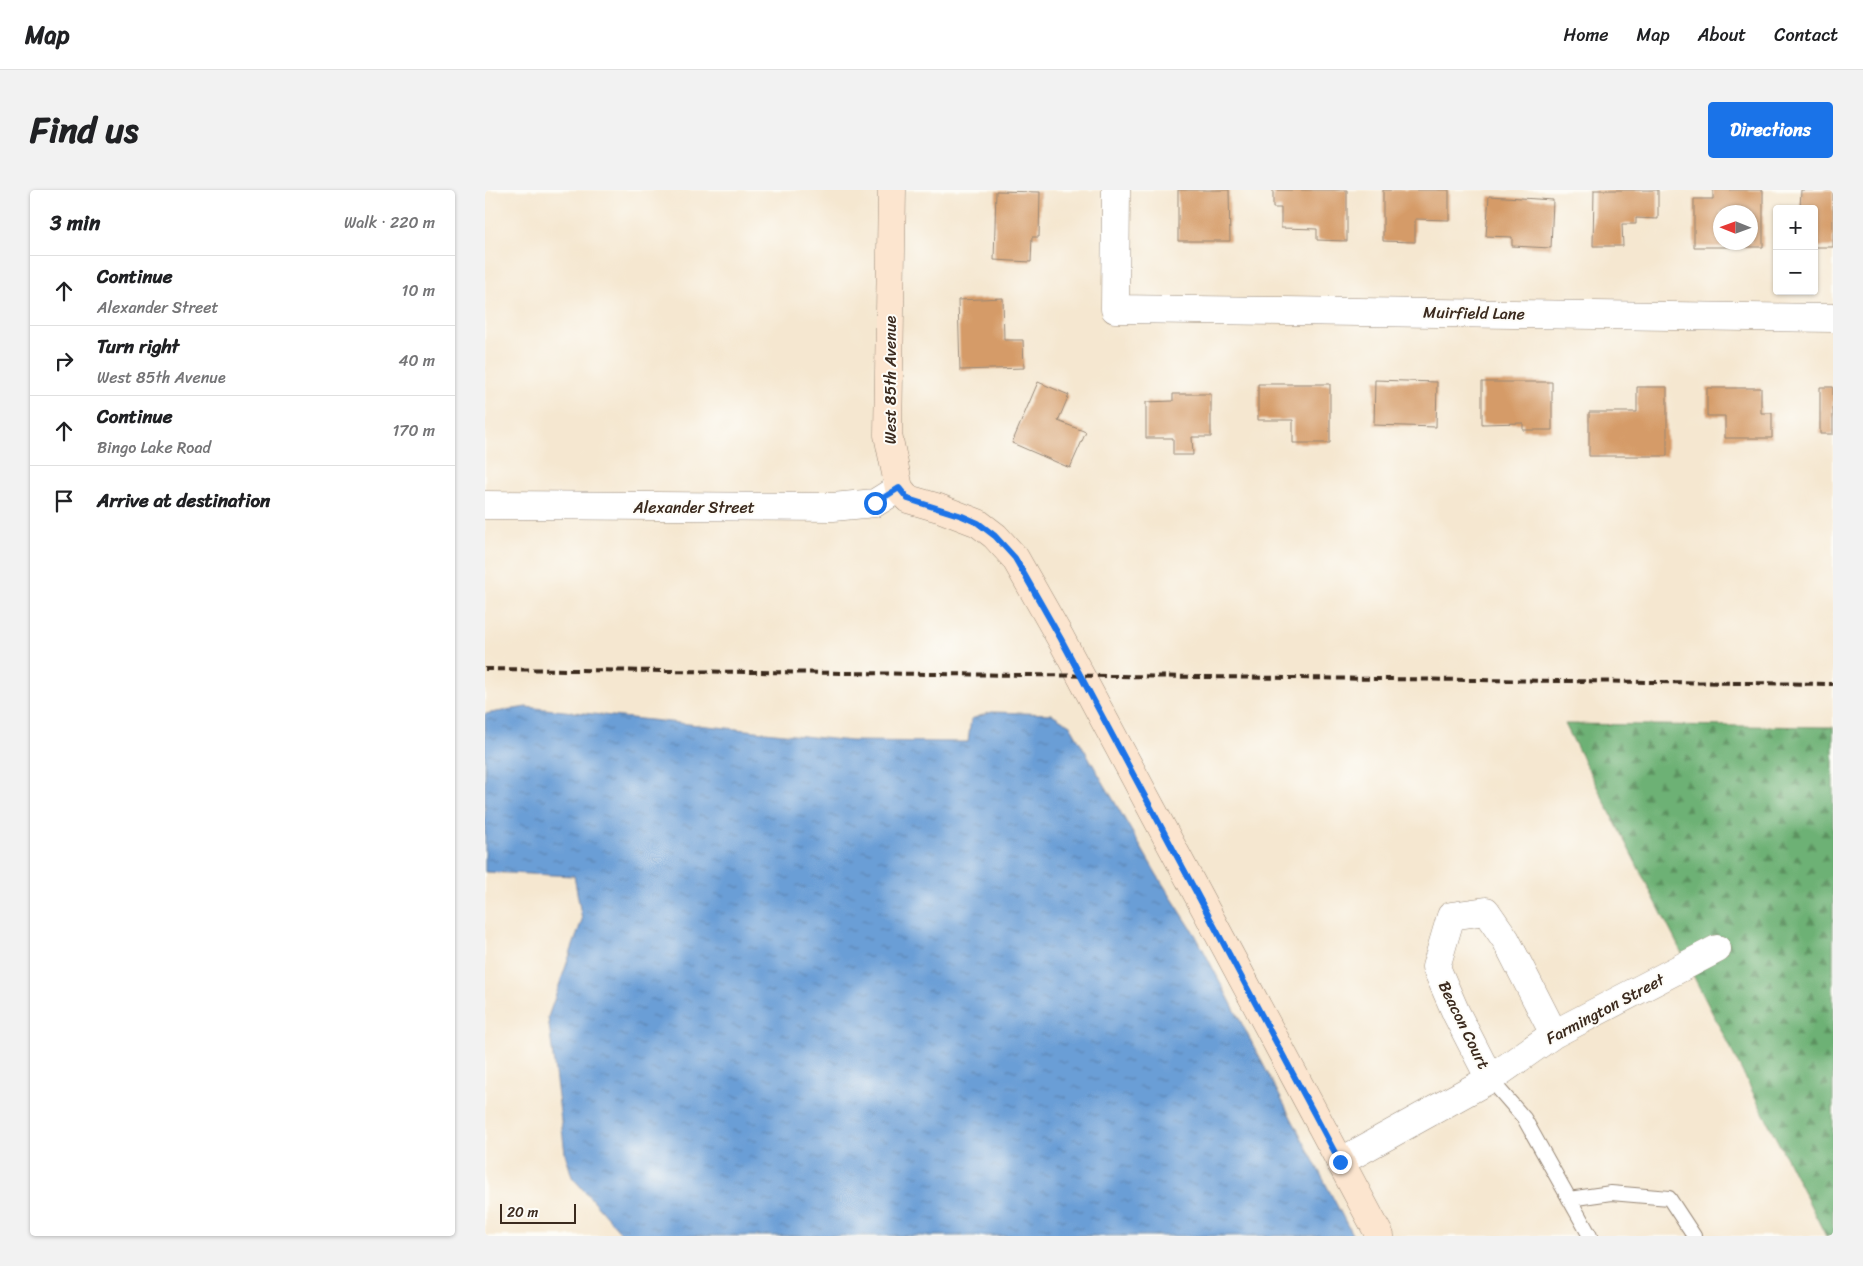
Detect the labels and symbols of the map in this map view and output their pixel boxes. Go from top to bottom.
north arrow [1713,205,1758,250]
street label: Muirfield Lane [1423,298,1525,328]
street label: West 85th Avenue [876,315,905,444]
route start [864,492,887,515]
street label: Alexander Street [632,493,755,522]
street label: Farmington Street [1540,965,1670,1053]
street label: Beacon Court [1430,976,1498,1074]
route end [1329,1151,1352,1174]
scale bar [500,1201,576,1224]

